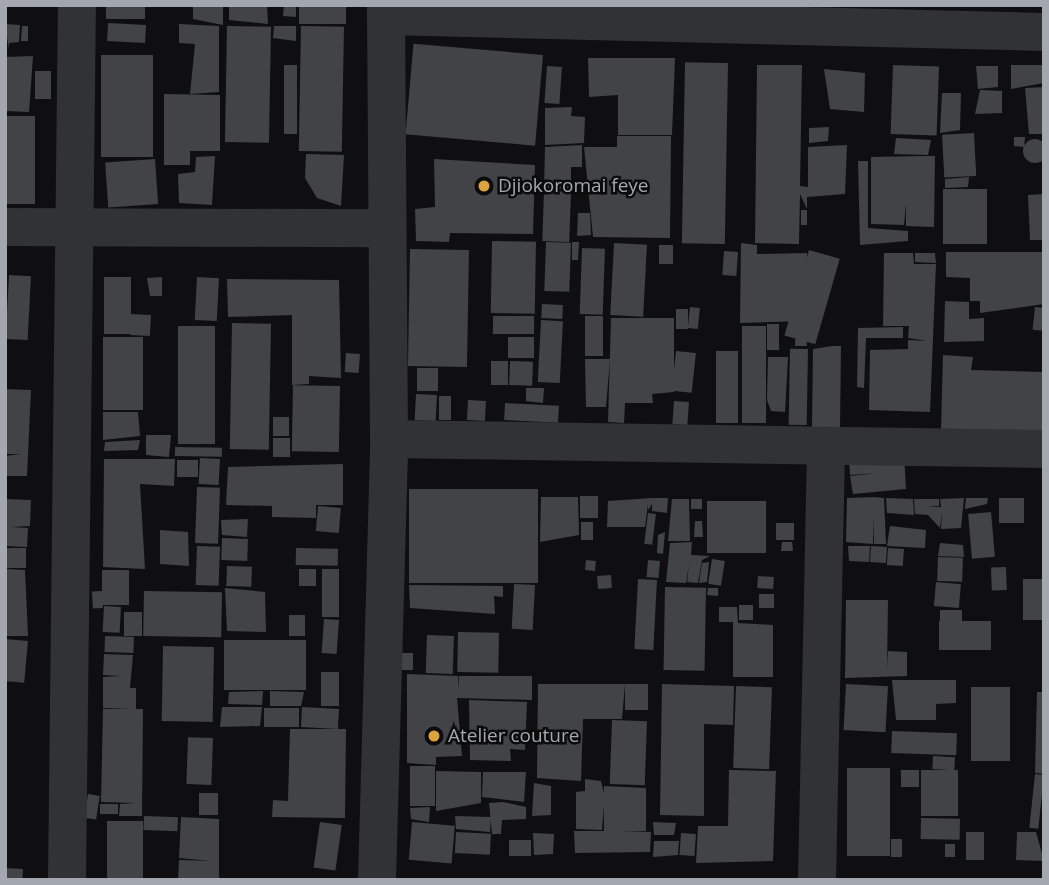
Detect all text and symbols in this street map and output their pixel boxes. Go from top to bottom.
place label: Djiokoromai feye [498,175,649,197]
marker: Djiokoromai feye [476,178,492,194]
place label: Atelier couture [448,725,579,747]
marker: Atelier couture [426,728,442,744]

